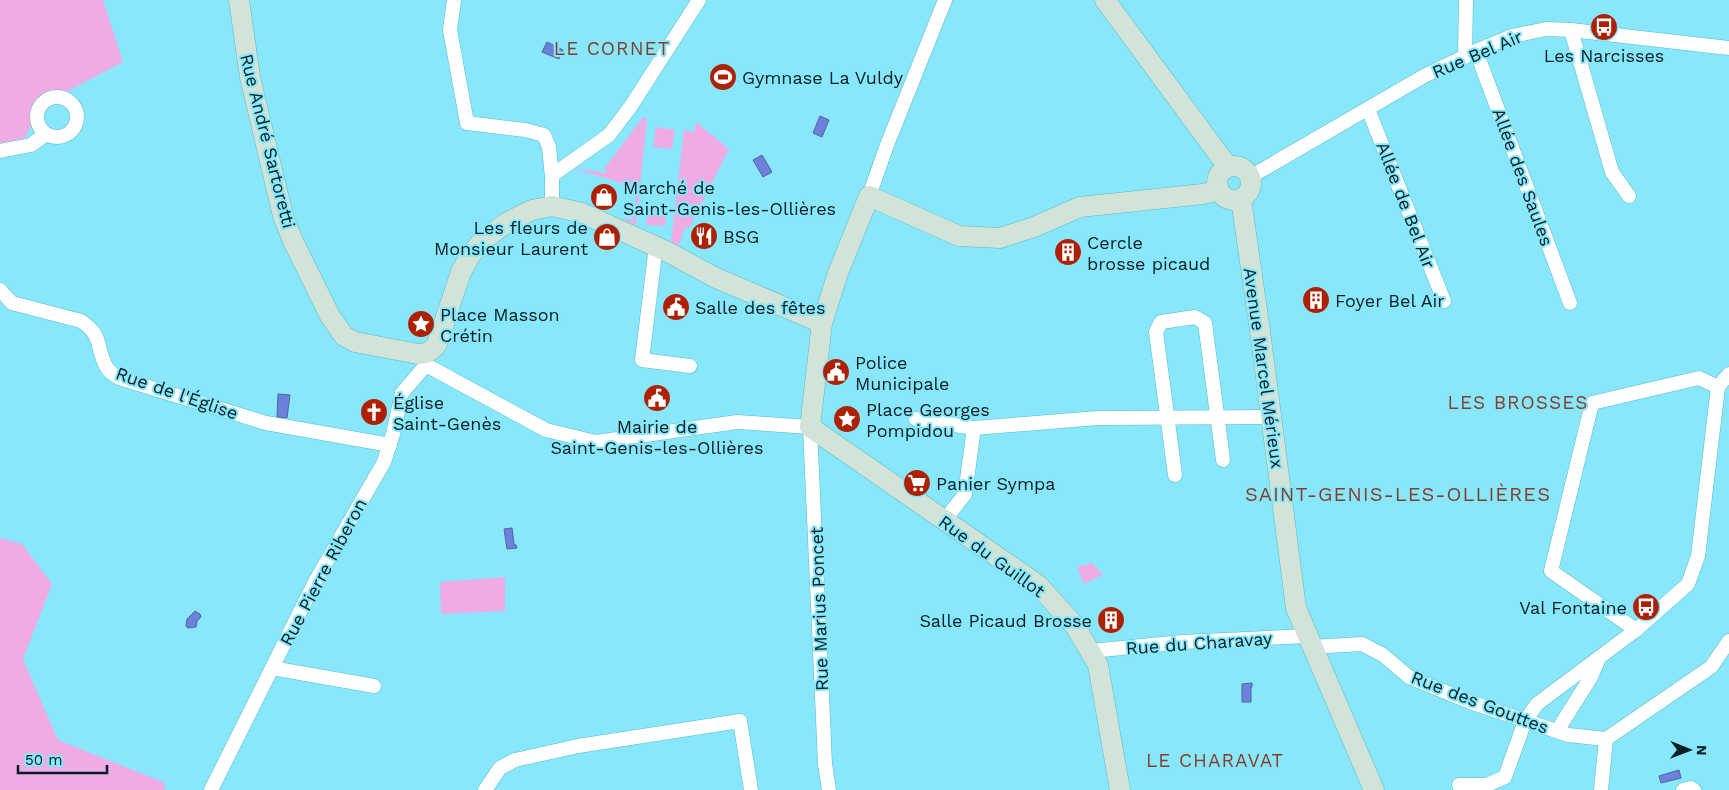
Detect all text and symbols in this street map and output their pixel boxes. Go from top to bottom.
bus stop icon: Les Narcisses [1589,12,1619,42]
street label: Rue Bel Air [1429,26,1525,82]
district label: LE CORNET [554,37,670,60]
place label: Les Narcisses [1544,45,1664,66]
street label: Rue André Sartoretti [236,52,300,230]
sports icon: Gymnase La Vuldy [708,62,738,92]
place label: Gymnase La Vuldy [742,67,904,88]
street label: Allée des Saules [1488,105,1558,249]
street label: Allée de Bel Air [1372,139,1440,271]
place label: Marché de Saint-Genis-les-Ollières [623,177,836,219]
shop icon: Marché de Saint-Genis-les-Ollières [589,182,619,212]
place label: Les fleurs de Monsieur Laurent [434,217,588,259]
restaurant icon: BSG [689,221,719,251]
shop icon: Les fleurs de Monsieur Laurent [592,222,622,252]
place label: BSG [723,226,759,247]
place label: Cercle brosse picaud [1087,232,1210,274]
building icon: Cercle brosse picaud [1053,237,1083,267]
street label: Avenue Marcel Mérieux [1240,266,1288,470]
building icon: Foyer Bel Air [1301,285,1331,315]
place label: Foyer Bel Air [1335,290,1445,311]
public building icon: Salle des fêtes [661,292,691,322]
place label: Salle des fêtes [695,297,825,318]
place label: Place Masson Crétin [440,304,560,346]
place icon: Place Masson Crétin [406,309,436,339]
place label: Police Municipale [855,352,950,394]
public building icon: Police Municipale [821,357,851,387]
street label: Rue de l'Église [113,362,241,424]
public building icon: Mairie de Saint-Genis-les-Ollières [642,383,672,413]
district label: LES BROSSES [1448,391,1588,414]
place label: Église Saint-Genès [393,392,501,434]
church icon: Église Saint-Genès [359,397,389,427]
place label: Place Georges Pompidou [866,399,990,441]
place icon: Place Georges Pompidou [832,404,862,434]
place label: Mairie de Saint-Genis-les-Ollières [550,416,764,458]
supermarket icon: Panier Sympa [902,468,932,498]
place label: Panier Sympa [936,473,1056,494]
district label: SAINT-GENIS-LES-OLLIÈRES [1245,482,1551,506]
street label: Rue Pierre Riberon [275,495,371,649]
street label: Rue du Guillot [935,510,1050,602]
street label: Rue Marius Poncet [806,526,832,691]
bus stop icon: Val Fontaine [1631,592,1661,622]
place label: Val Fontaine [1519,597,1627,618]
building icon: Salle Picaud Brosse [1096,605,1126,635]
place label: Salle Picaud Brosse [919,610,1092,631]
street label: Rue du Charavay [1125,627,1274,659]
street label: Rue des Gouttes [1408,666,1552,738]
north arrow [1664,725,1714,775]
scale bar [18,742,106,774]
text: N [1694,745,1710,756]
district label: LE CHARAVAT [1146,749,1284,772]
text: 50 m [25,751,62,769]

